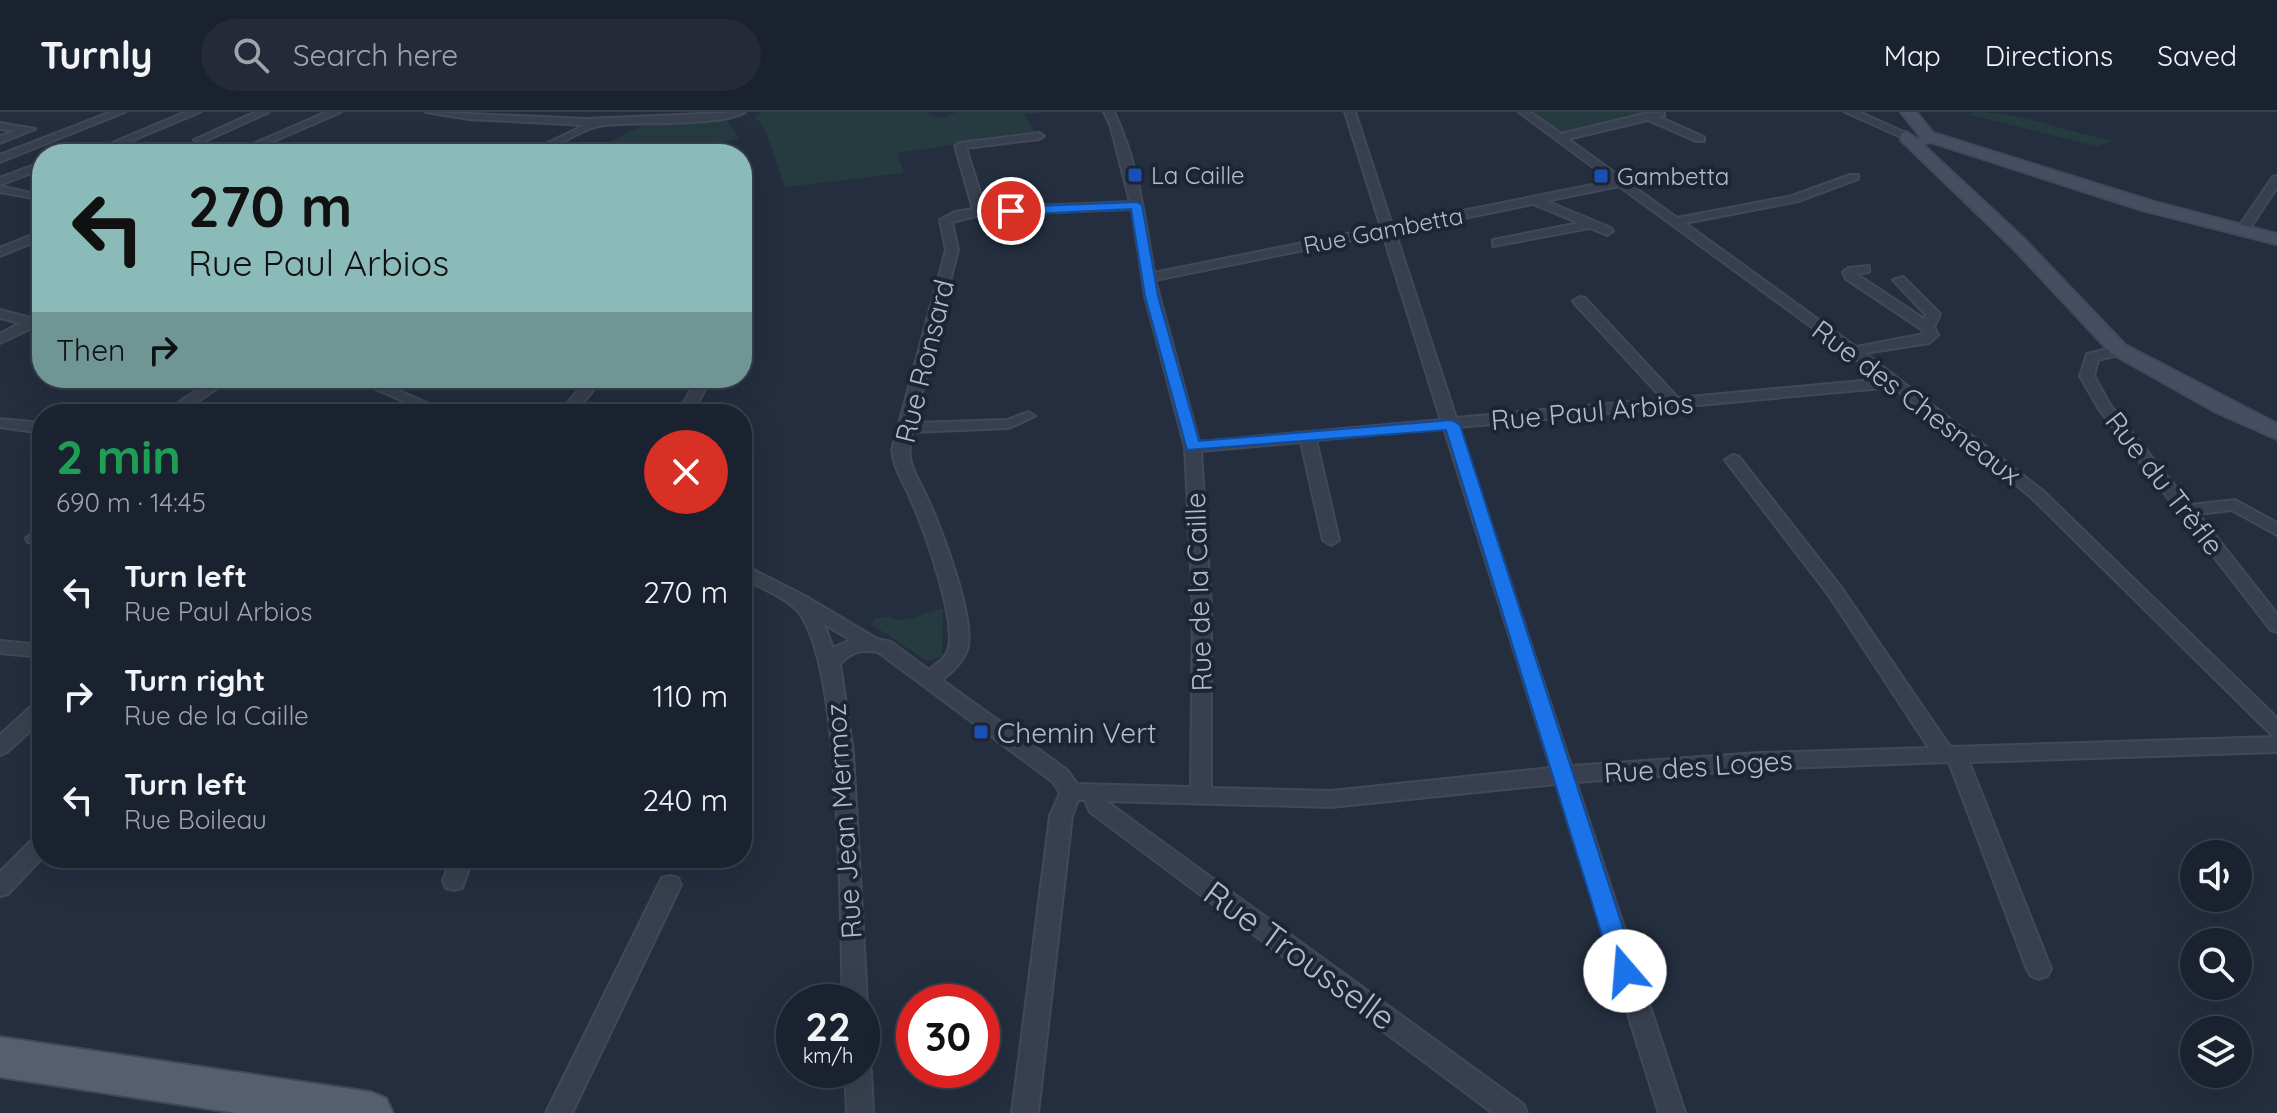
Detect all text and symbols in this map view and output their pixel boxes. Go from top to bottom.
search box [201,19,761,91]
text: Turnly [40,31,153,79]
icon: search [229,33,273,77]
text: Search here [293,36,458,74]
text: Map [1884,38,1941,73]
text: Directions [1985,38,2113,73]
text: Saved [2157,38,2237,73]
place label: La Caille [1151,160,1245,190]
place label: Gambetta [1617,161,1729,191]
marker: La Caille [1126,166,1144,184]
marker: Gambetta [1592,167,1610,185]
text: 270 m [188,171,352,241]
icon: left [56,176,160,280]
pin [977,177,1045,245]
icon: arrive [989,189,1033,233]
street label: Rue Gambetta [1301,200,1465,260]
text: Rue Paul Arbios [188,240,449,285]
street label: Rue Ronsard [887,276,961,446]
street label: Rue des Chesneaux [1805,312,2029,492]
icon: right [141,328,185,372]
text: Then [56,331,125,369]
street label: Rue Paul Arbios [1489,385,1695,437]
street label: Rue du Trèfle [2098,404,2232,562]
text: 2 min [56,426,181,486]
button: close [644,430,728,514]
text: 690 m · 14:45 [56,486,206,519]
street label: Rue de la Caille [1177,492,1219,692]
text: Turn left [124,557,247,595]
icon: left [56,570,100,614]
text: 270 m [643,573,728,611]
text: Rue Paul Arbios [124,595,313,628]
text: Turn right [124,661,265,699]
icon: right [56,674,100,718]
text: 110 m [652,677,728,715]
text: Rue de la Caille [124,699,309,732]
street label: Rue Jean Mermoz [817,702,869,940]
place label: Chemin Vert [997,715,1156,750]
marker: Chemin Vert [972,723,990,741]
street label: Rue des Loges [1602,742,1794,790]
text: Turn left [124,765,247,803]
icon: left [56,778,100,822]
text: 240 m [643,781,728,819]
text: Rue Boileau [124,803,267,836]
map controls [2180,840,2252,1088]
button: sound [2180,840,2252,912]
street label: Rue Trousselle [1196,871,1404,1039]
button: search [2180,928,2252,1000]
position arrow [1583,929,1667,1013]
speed limit sign: 30 [896,984,1000,1088]
text: 22 [805,1001,851,1051]
button: layers [2180,1016,2252,1088]
text: km/h [803,1043,853,1068]

